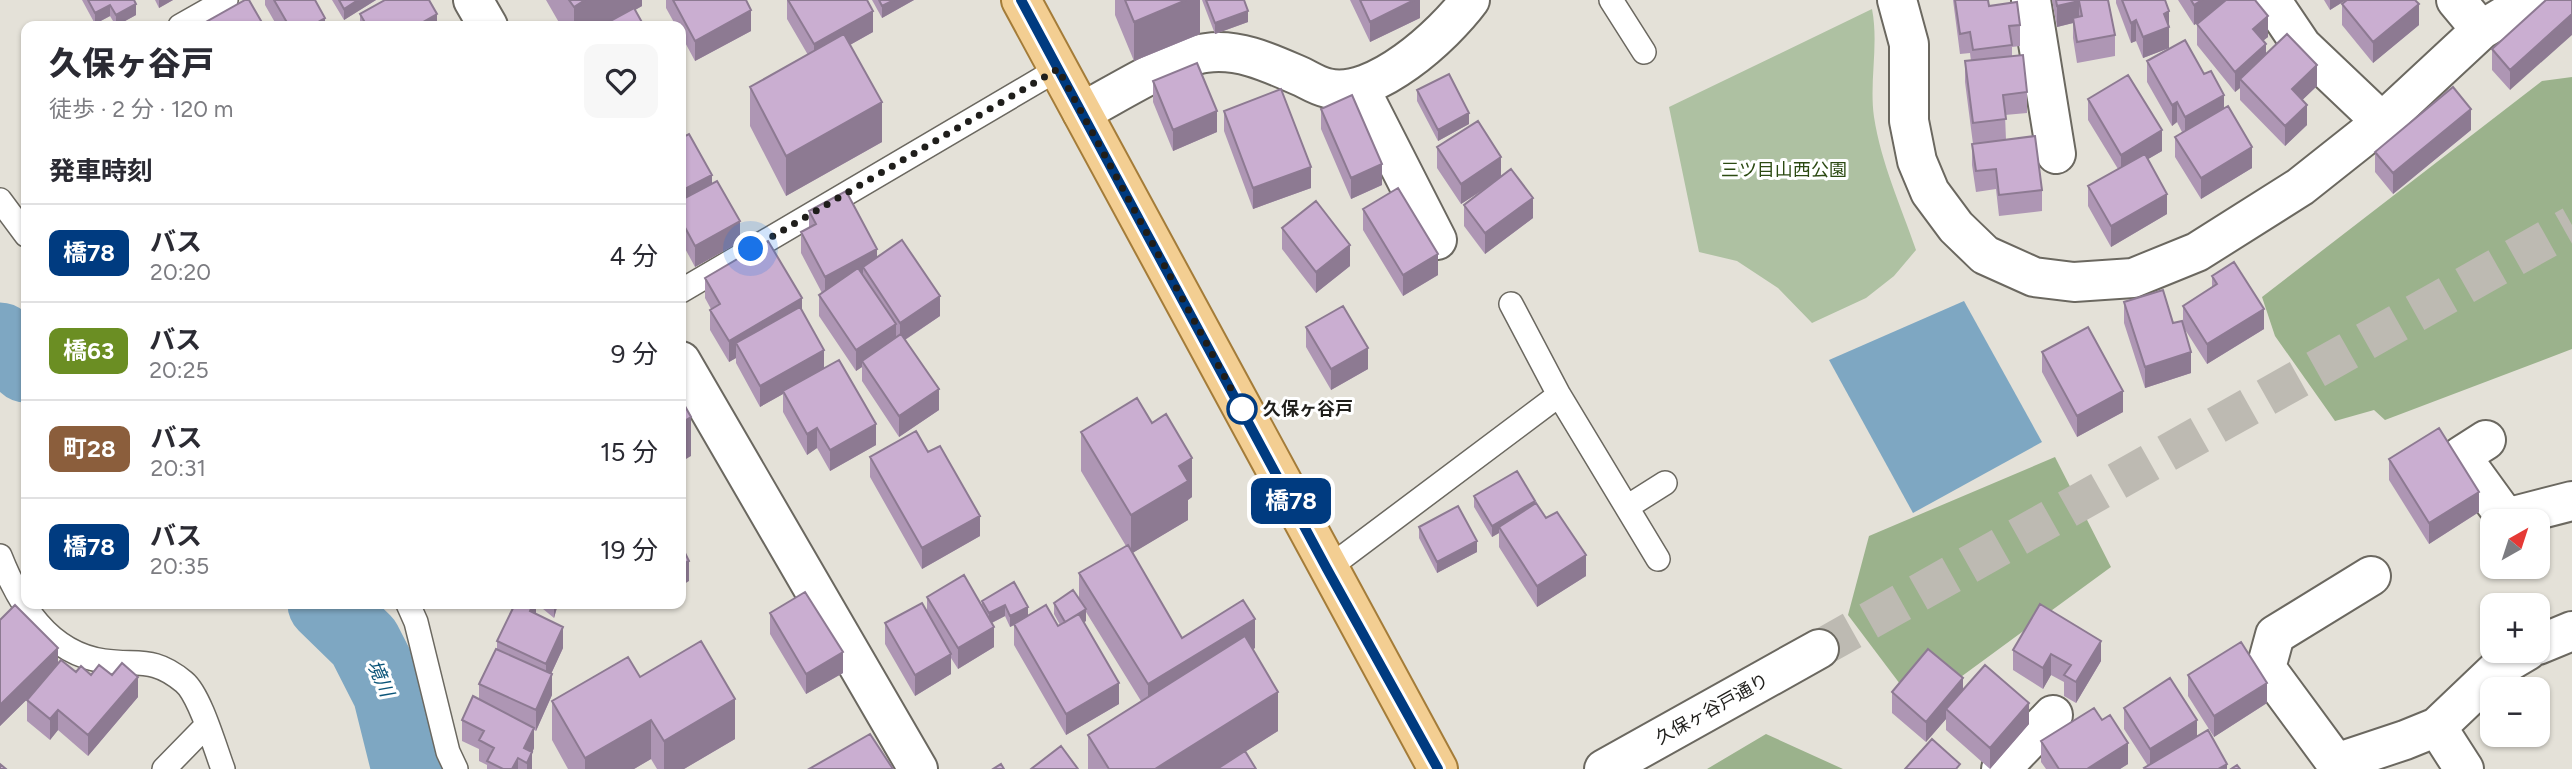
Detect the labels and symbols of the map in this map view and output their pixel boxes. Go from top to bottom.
park label: 三ツ目山西公園 [1721,159,1847,181]
your location [733,231,768,266]
marker: 久保ヶ谷戸 [1227,394,1257,424]
place label: 久保ヶ谷戸 [1263,398,1353,420]
line badge: 橋78 [1251,478,1331,524]
north arrow [2480,509,2550,579]
water label: 境川 [362,656,400,702]
street label: 久保ヶ谷戸通り [1652,669,1772,749]

